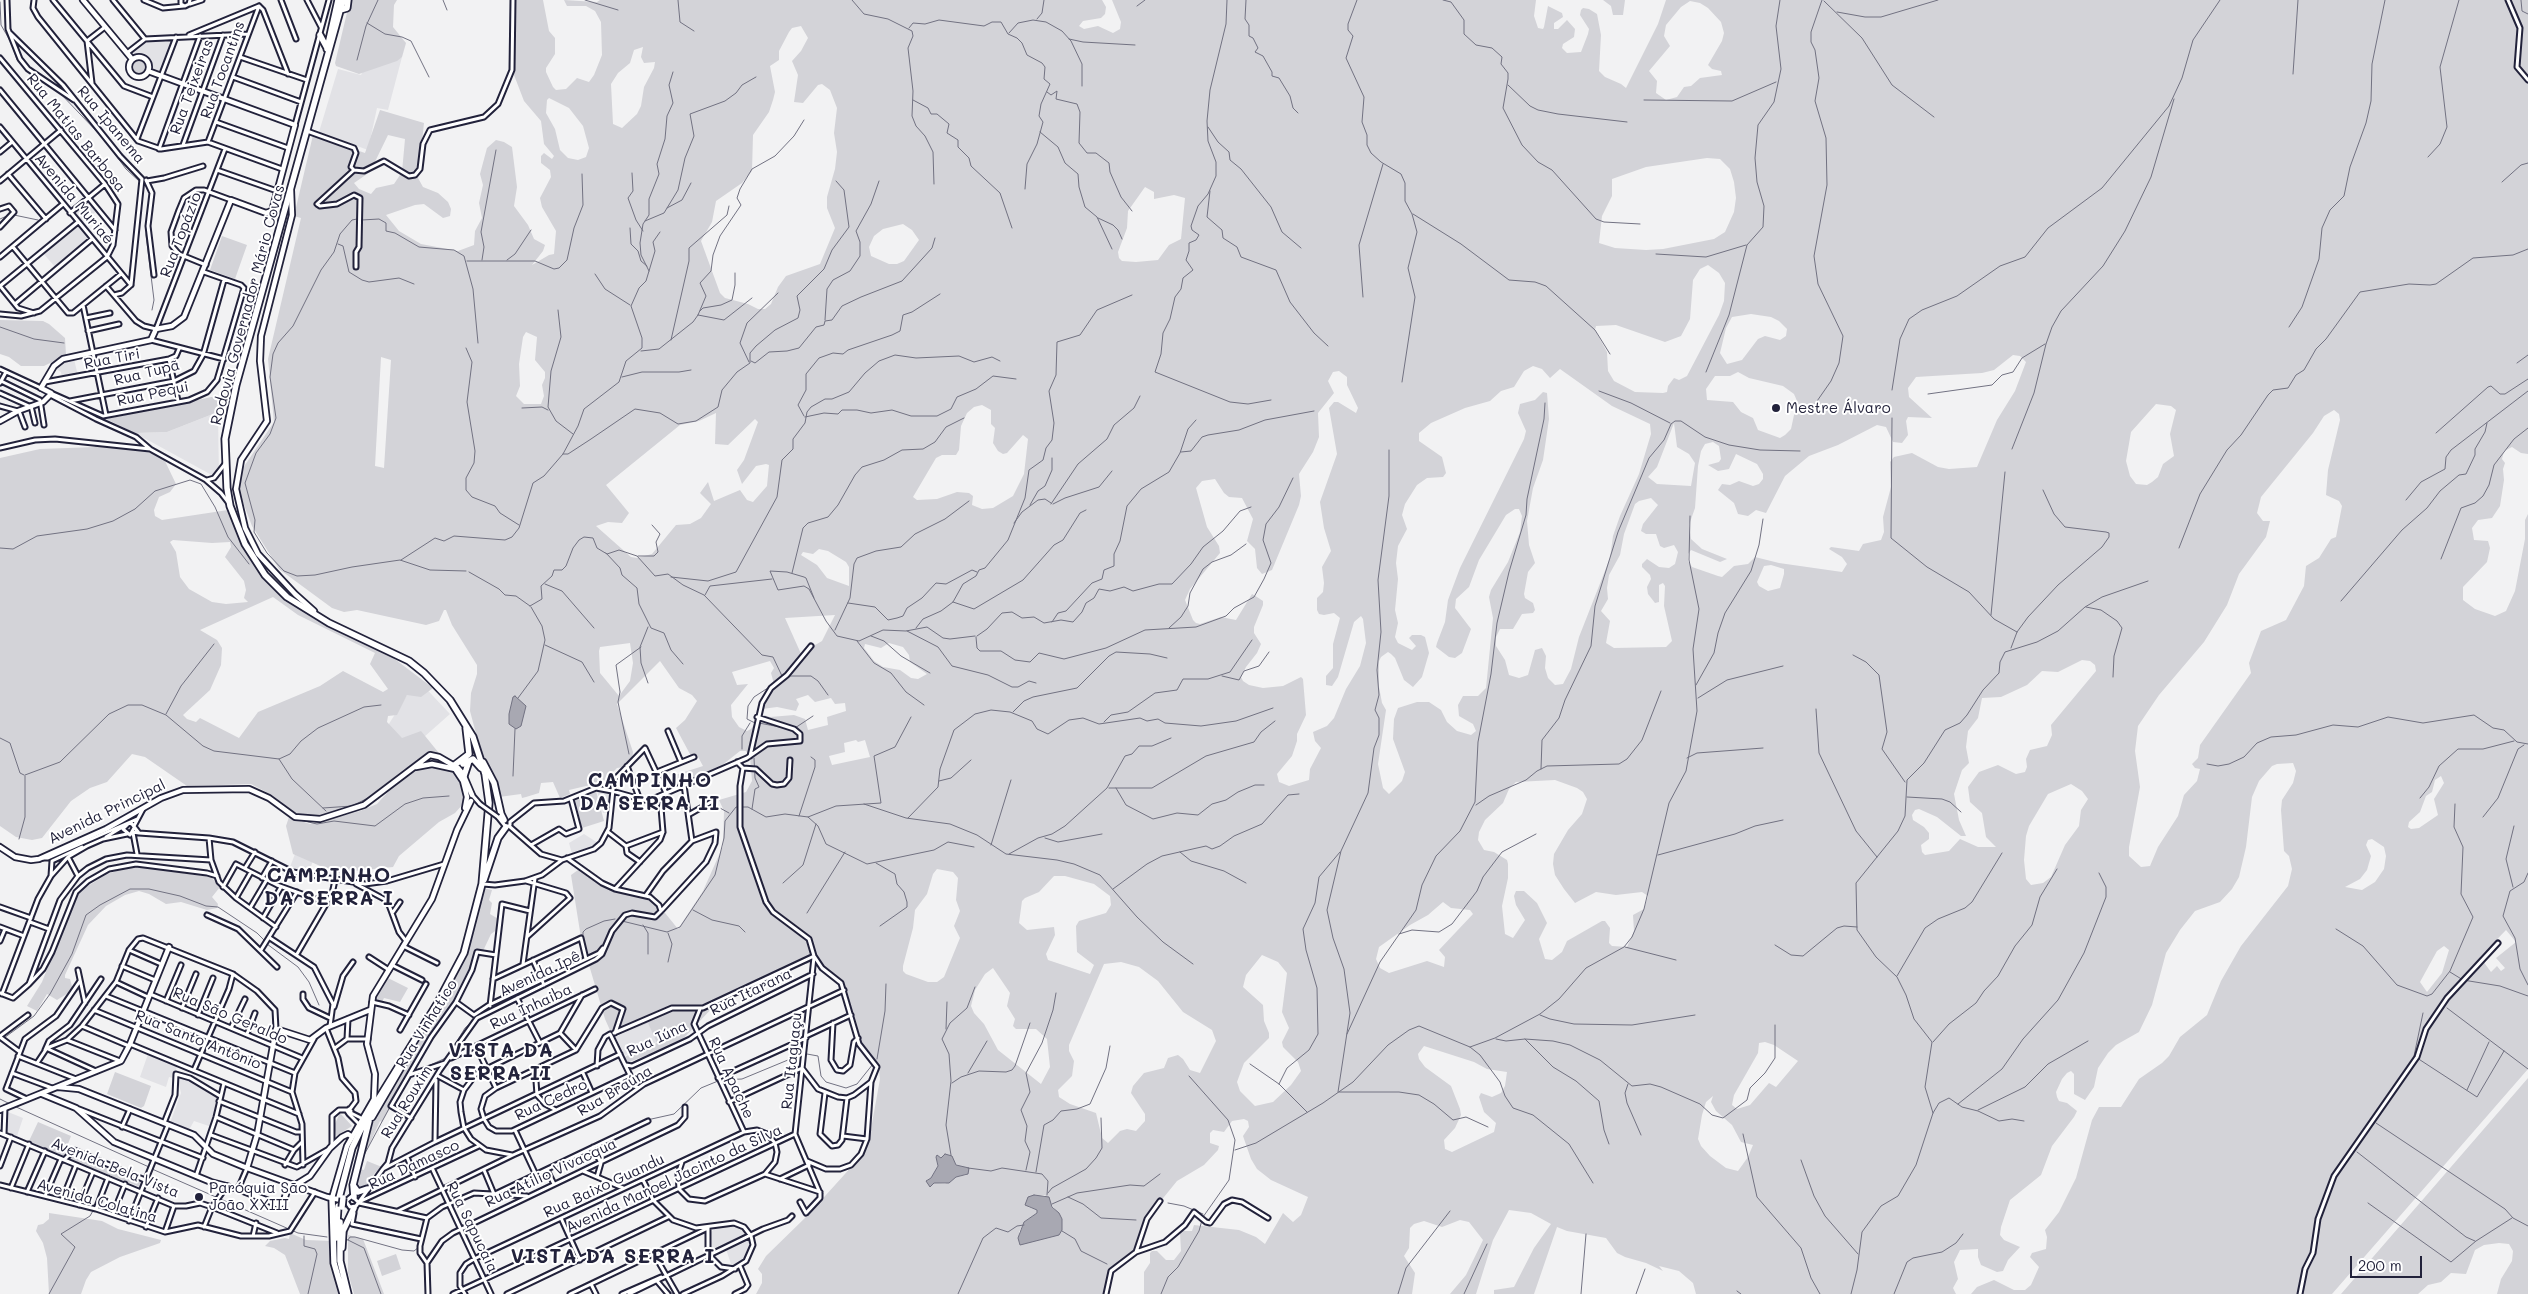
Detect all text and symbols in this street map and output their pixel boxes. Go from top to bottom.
street label: Rua Tocantins [197,19,249,121]
street label: Rua Teixeiras [166,37,218,137]
street label: Rua Matias Barbosa [23,70,129,196]
street label: Rua Ipanema [73,82,149,168]
street label: Avenida Muriaé [31,150,117,248]
street label: Rodovia Governador Mário Covas [207,183,289,427]
street label: Rua Topázio [157,190,205,280]
street label: Rua Tiri [82,345,142,373]
street label: Rua Tupã [112,356,182,390]
street label: Rua Pequi [116,378,190,410]
place label: Mestre Álvaro [1786,399,1891,417]
marker: Mestre Álvaro [1770,402,1782,414]
district label: CAMPINHO DA SERRA II [578,769,722,816]
street label: Avenida Principal [46,776,168,848]
district label: CAMPINHO DA SERRA I [263,864,395,911]
street label: Avenida Ipê [496,947,584,1001]
street label: Rua Itarana [707,964,795,1020]
street label: Rua Vinhatico [393,976,461,1072]
street label: Rua Inhaiba [487,980,575,1034]
street label: Rua São Geraldo [170,984,290,1048]
street label: Rua Santo Antônio [132,1006,264,1074]
street label: Rua Itaguaçu [778,1011,806,1111]
street label: Rua Iúna [624,1017,690,1061]
street label: Rua Apache [704,1035,758,1121]
district label: VISTA DA SERRA II [447,1039,555,1086]
street label: Rua Rouxim [377,1062,437,1142]
street label: Rua Braúna [574,1062,656,1120]
street label: Rua Cedro [512,1075,590,1125]
street label: Avenida Manoel Jacinto da Silva [563,1121,785,1237]
street label: Avenida Bela Vista [48,1134,182,1202]
street label: Rua Atilio Vivacqua [482,1135,620,1211]
street label: Rua Damasco [366,1136,462,1194]
street label: Rua Baixo Guandu [541,1150,667,1222]
street label: Avenida Colatina [35,1175,159,1227]
street label: Rua Sapucaia [442,1178,502,1276]
place label: Paróquia São João XXIII [209,1179,307,1214]
marker: Paróquia São João XXIII [193,1191,205,1203]
district label: VISTA DA SERRA I [509,1245,717,1269]
scale bar [2353,1246,2426,1278]
text: 200 m [2358,1255,2402,1275]

